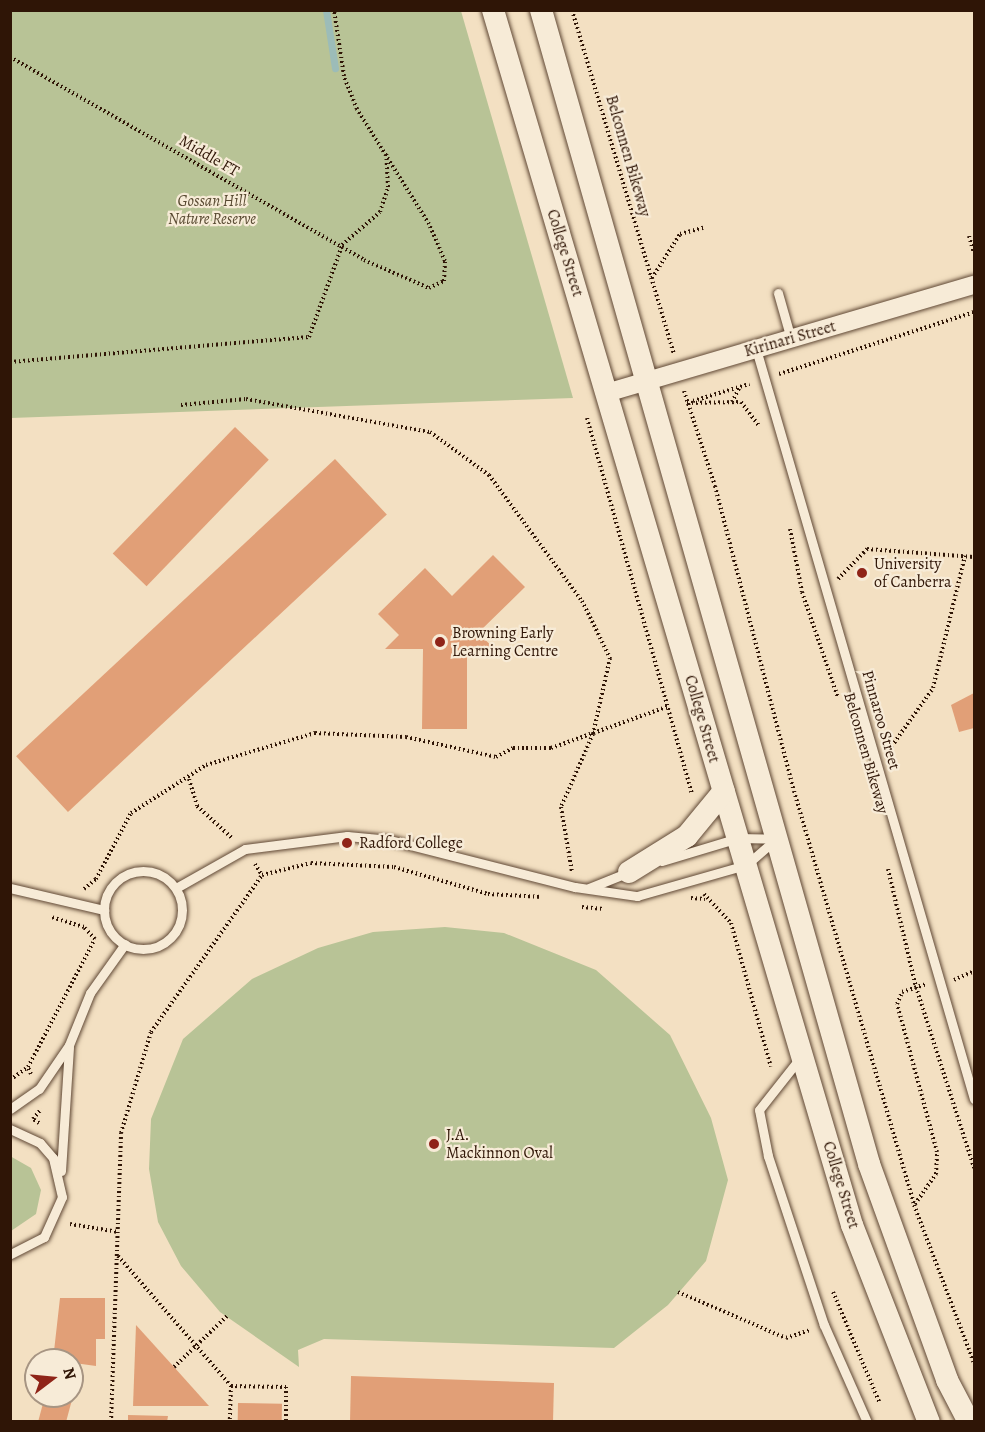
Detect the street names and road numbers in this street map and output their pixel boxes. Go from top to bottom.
street label: Belconnen Bikeway [601,93,655,219]
street label: Middle FT [176,131,242,181]
street label: College Street [543,207,587,299]
street label: Kirinari Street [742,317,838,361]
street label: Pinnaroo Street [858,668,904,772]
street label: College Street [680,673,724,765]
street label: Belconnen Bikeway [839,690,893,816]
street label: College Street [819,1139,863,1231]

